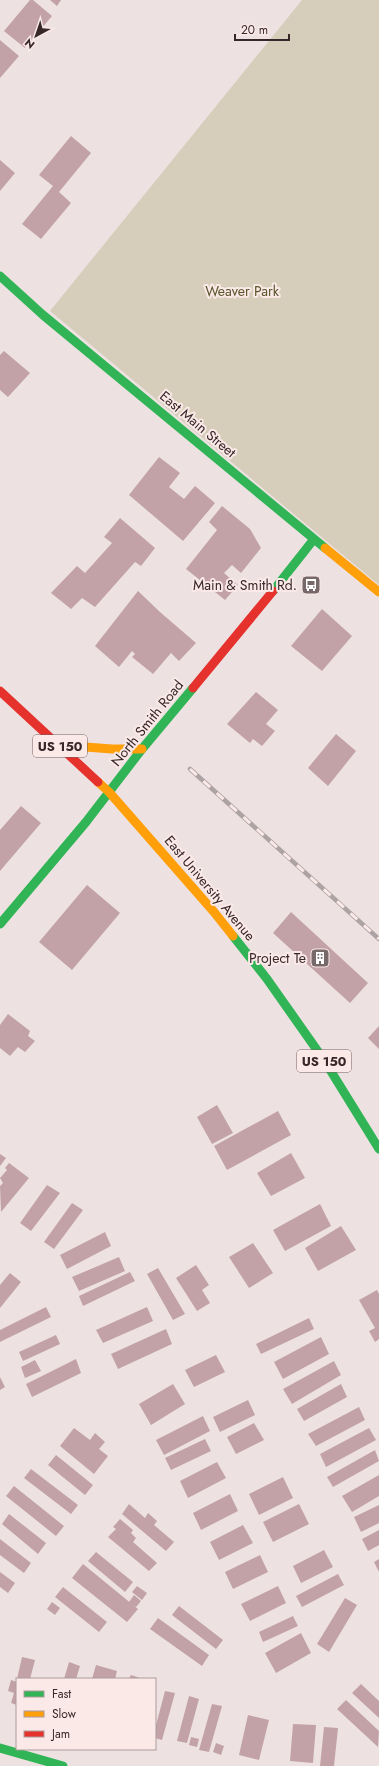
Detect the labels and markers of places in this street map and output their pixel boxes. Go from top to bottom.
bus stop icon: Main & Smith Rd. [300,574,322,596]
place label: Main & Smith Rd. [193,575,297,595]
building icon: Project Te [309,947,331,969]
place label: Project Te [249,948,306,968]

